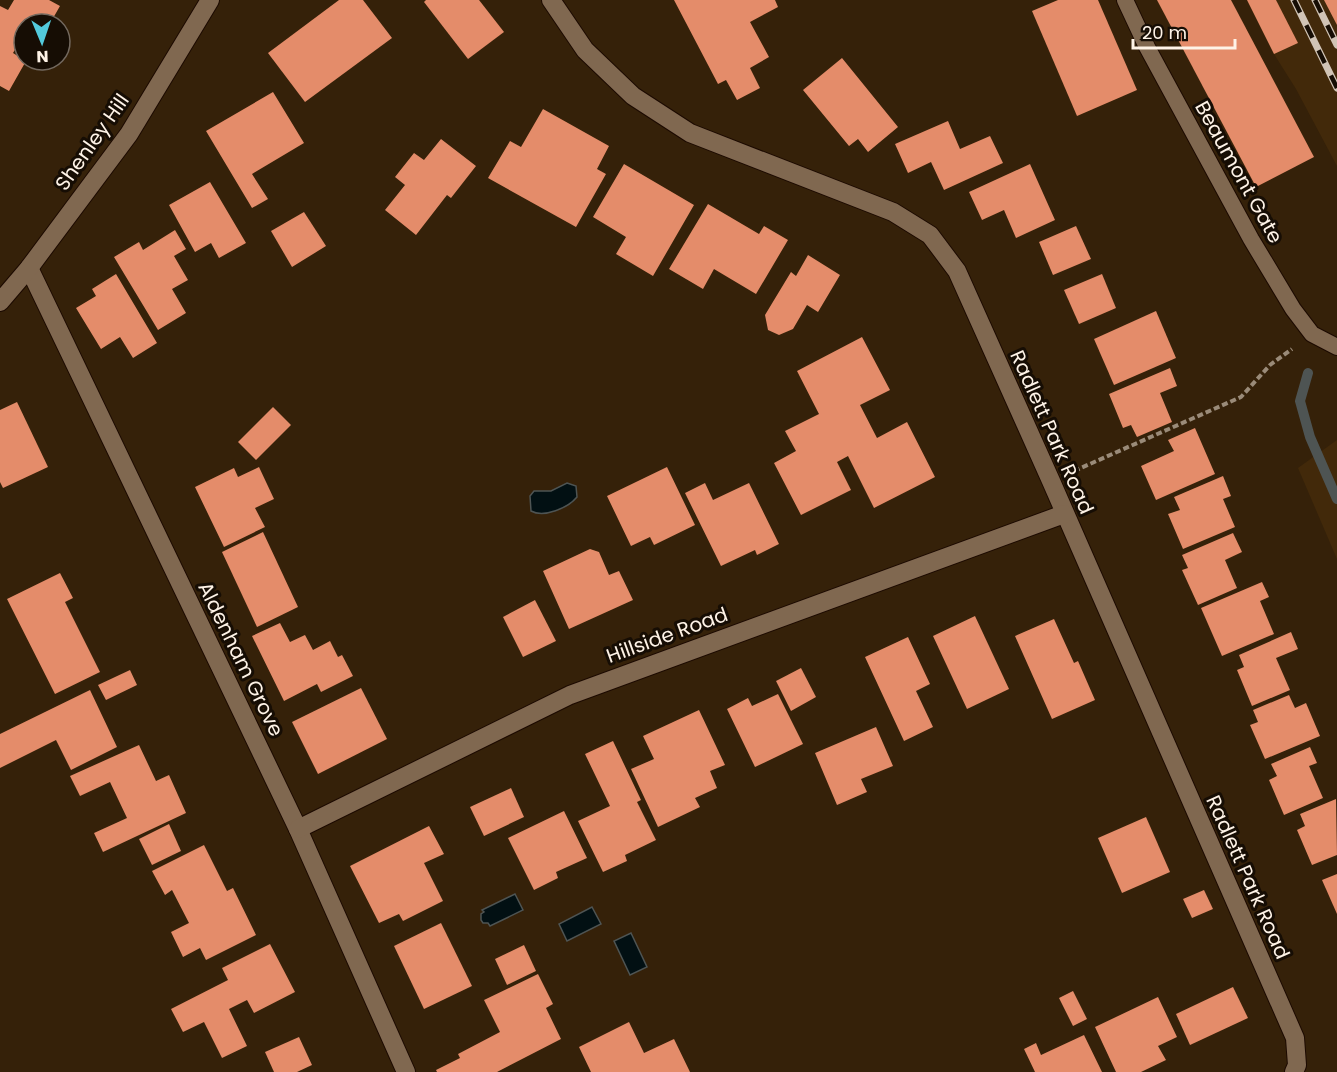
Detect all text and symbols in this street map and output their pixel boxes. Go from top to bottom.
north arrow [12,12,72,72]
scale bar [1133,12,1235,50]
text: 20 m [1142,20,1187,45]
text: N [36,45,49,68]
street label: Shenley Hill [48,88,136,196]
street label: Beaumont Gate [1188,96,1290,248]
street label: Radlett Park Road [1003,346,1101,518]
street label: Aldenham Grove [191,577,291,741]
street label: Hillside Road [602,600,732,670]
street label: Radlett Park Road [1199,791,1297,963]

